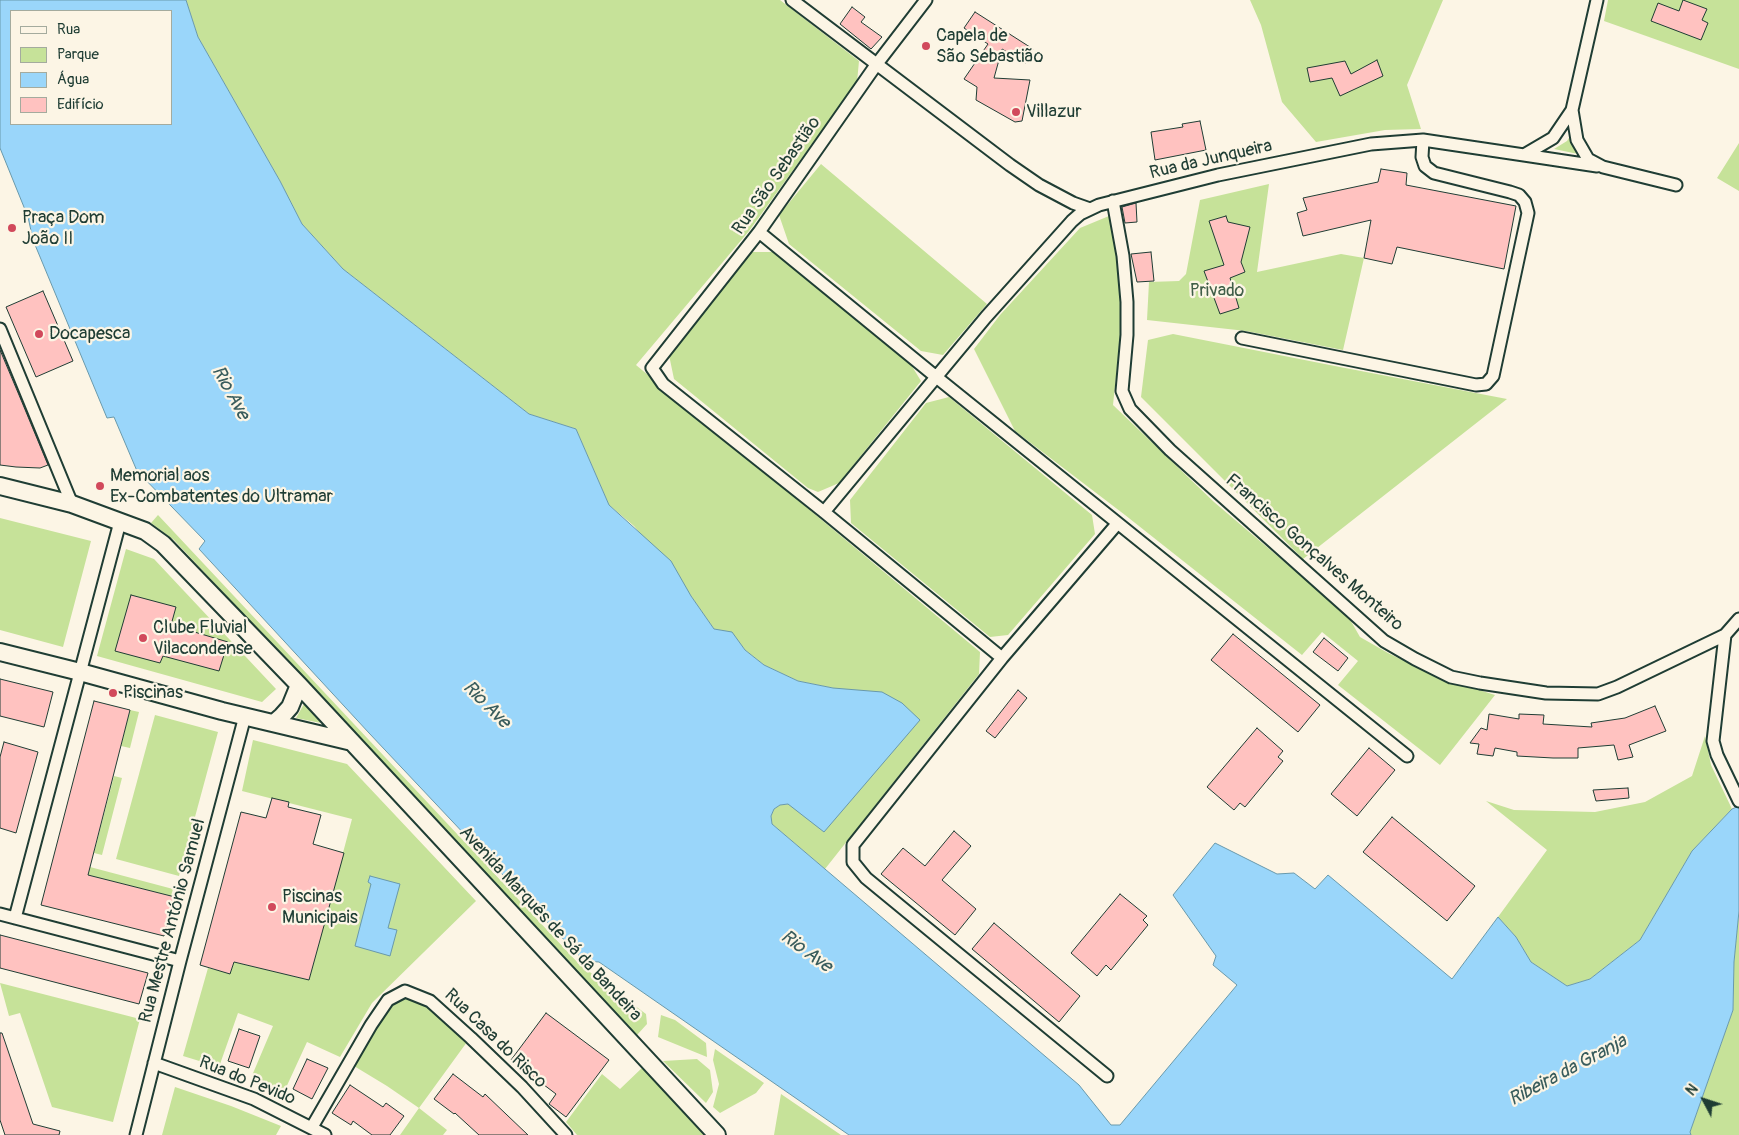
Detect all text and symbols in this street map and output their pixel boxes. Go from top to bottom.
legend [10,10,172,125]
text: Rua [57,20,80,39]
place label: Capela de São Sebastião [936,25,1043,68]
marker: Capela de São Sebastião [920,40,932,52]
text: Parque [57,45,99,64]
text: Água [57,70,89,89]
text: Edifício [57,95,103,114]
place label: Villazur [1026,101,1082,123]
marker: Villazur [1010,106,1022,118]
street label: Rua São Sebastião [728,113,826,239]
street label: Rua da Junqueira [1148,135,1274,185]
place label: Praça Dom João II [22,207,104,250]
marker: Praça Dom João II [6,222,18,234]
park label: Privado [1190,280,1244,302]
place label: Docapesca [49,323,130,345]
marker: Docapesca [33,328,45,340]
water label: Rio Ave [206,362,254,424]
place label: Memorial aos Ex-Combatentes do Ultramar [110,465,333,508]
street label: Francisco Gonçalves Monteiro [1221,470,1407,636]
marker: Memorial aos Ex-Combatentes do Ultramar [94,480,106,492]
place label: Clube Fluvial Vilacondense [153,617,253,660]
marker: Clube Fluvial Vilacondense [137,632,149,644]
water label: Rio Ave [457,676,515,734]
place label: Piscinas [123,682,183,704]
marker: Piscinas [107,687,119,699]
street label: Rua Mestre António Samuel [135,817,211,1025]
street label: Avenida Marquês de Sá da Bandeira [454,822,646,1026]
place label: Piscinas Municipais [282,886,358,929]
marker: Piscinas Municipais [266,901,278,913]
water label: Rio Ave [776,926,836,978]
street label: Rua Casa do Risco [439,985,551,1093]
water label: Ribeira da Granja [1505,1030,1631,1112]
street label: Rua do Pevido [196,1052,298,1110]
north arrow [1679,1075,1729,1125]
text: N [1683,1081,1702,1099]

